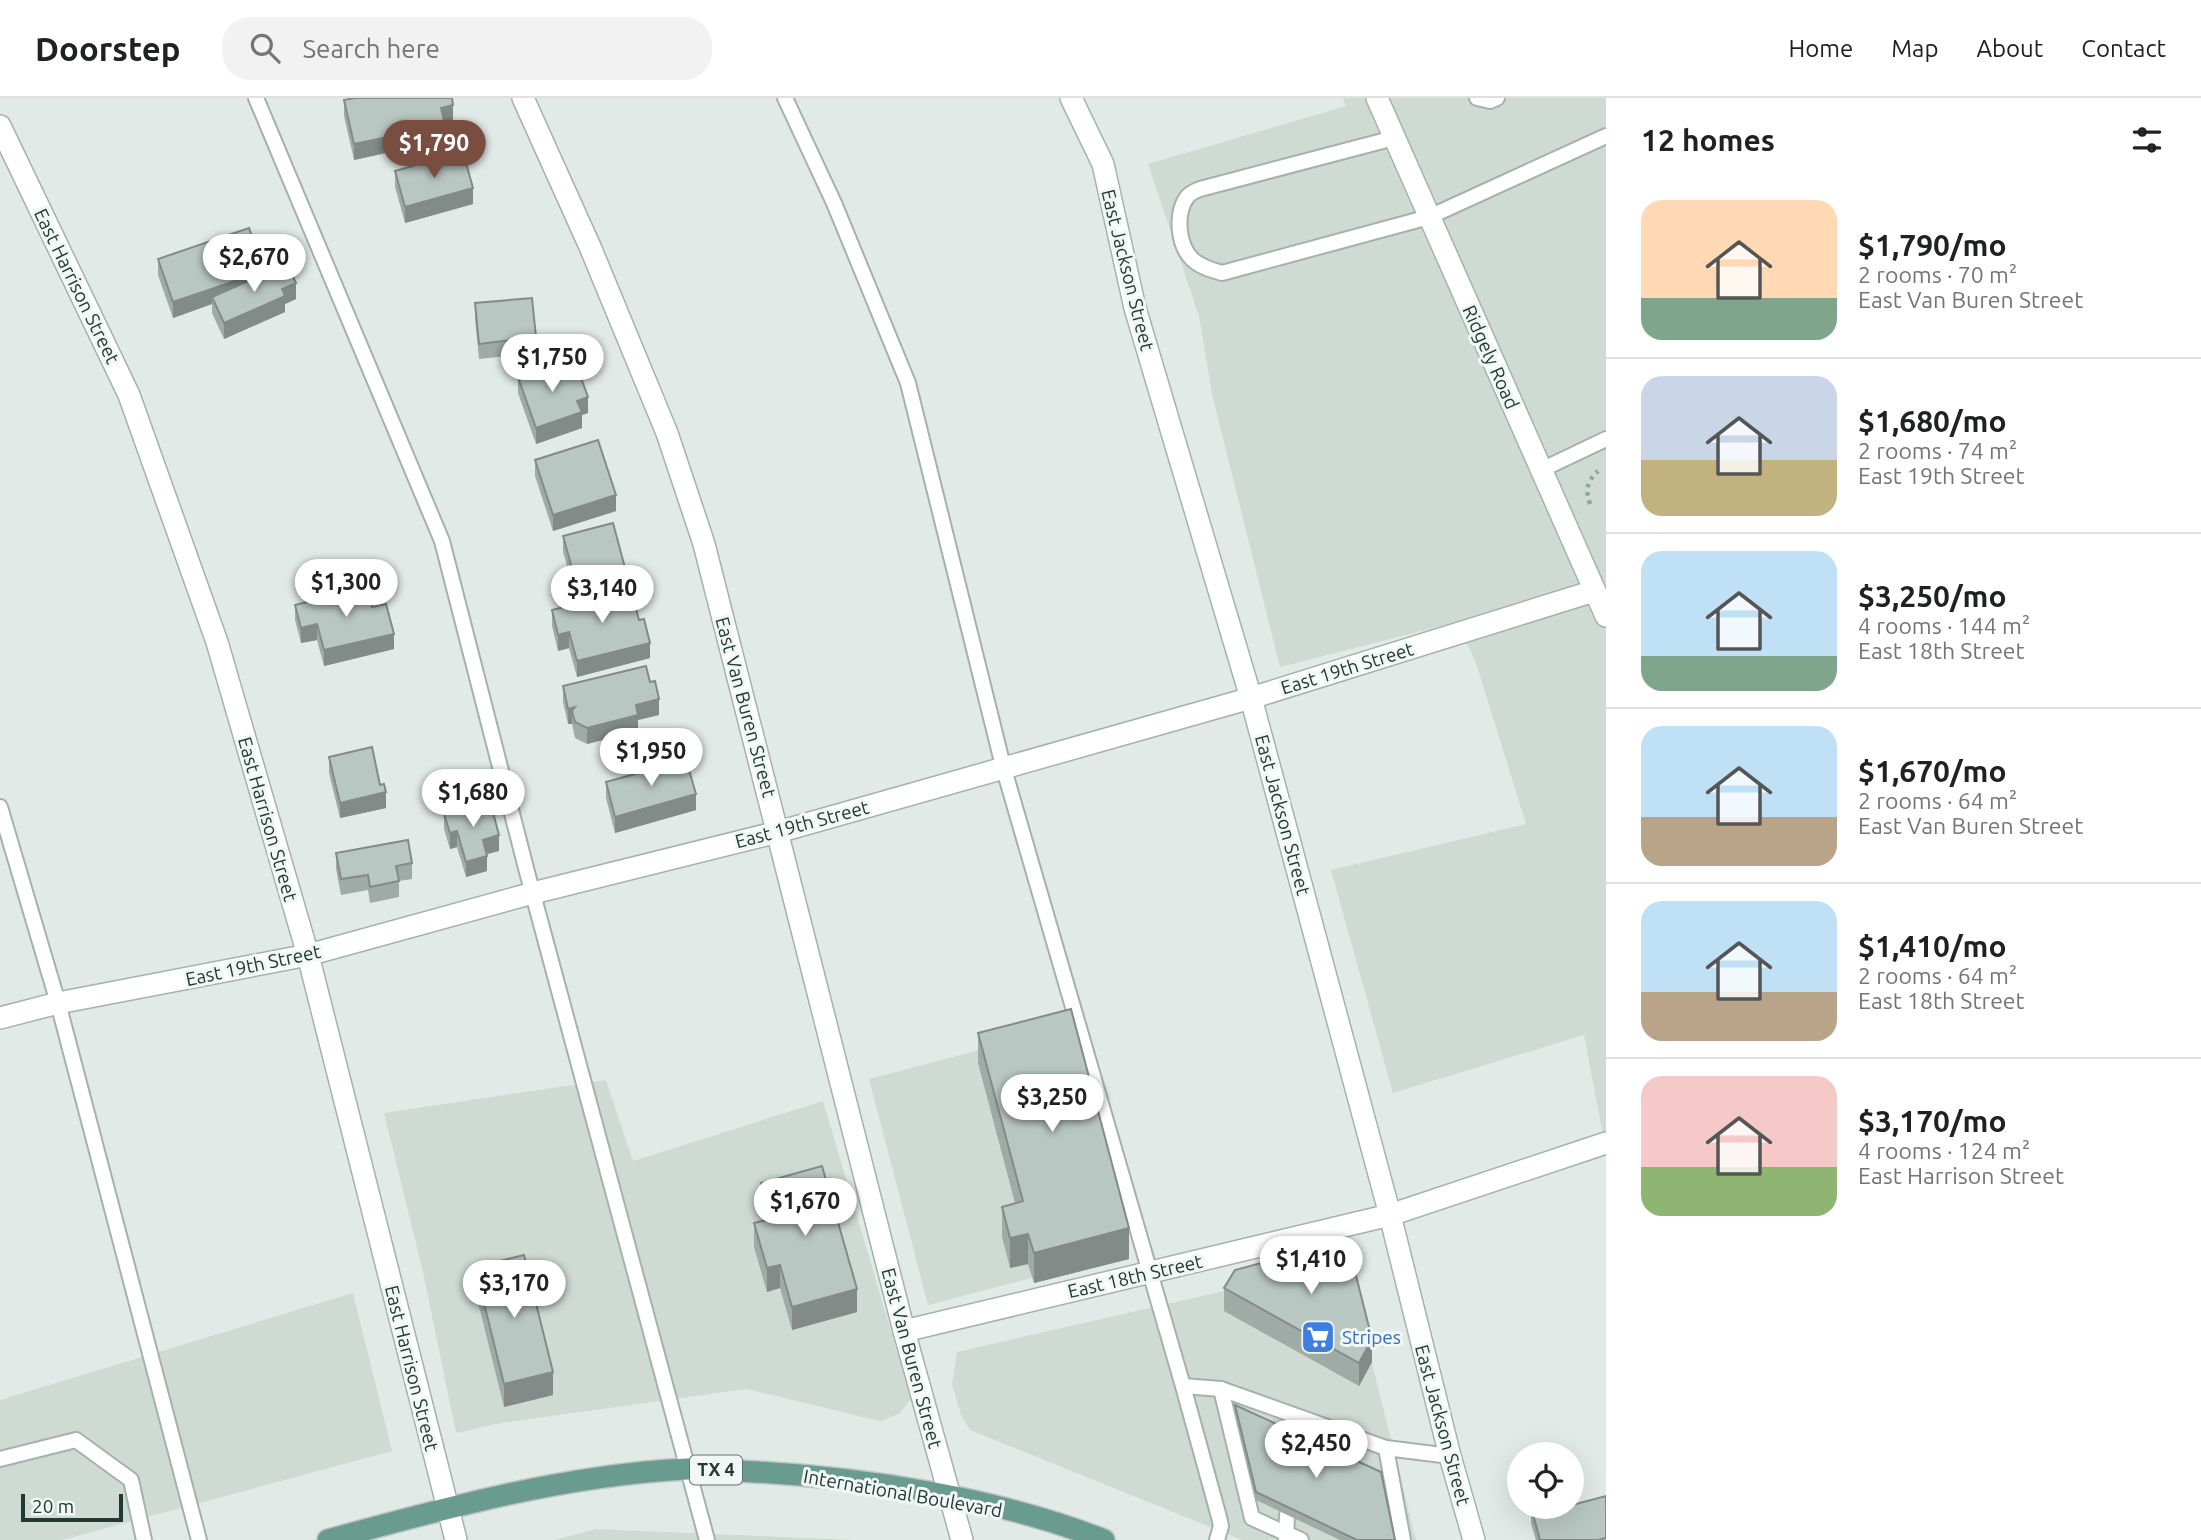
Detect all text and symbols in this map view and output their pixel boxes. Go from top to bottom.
search box [222,17,712,80]
icon: search [246,29,284,67]
text: Doorstep [35,30,180,67]
text: Search here [302,34,440,63]
text: Home [1788,35,1853,62]
text: Map [1891,35,1938,62]
text: About [1976,35,2043,62]
text: Contact [2081,35,2166,62]
pin: $1,790 [377,120,491,180]
icon: filters [2128,121,2166,159]
text: 12 homes [1641,123,1775,157]
text: $1,790 [399,130,469,155]
street label: East Jackson Street [1097,187,1159,354]
street label: East Harrison Street [30,205,124,368]
icon: home [1697,228,1781,312]
text: $1,790/mo [1858,228,2007,262]
pin: $2,670 [197,234,311,294]
text: $2,670 [219,244,289,269]
text: 2 rooms · 70 m² [1858,262,2017,287]
text: East Van Buren Street [1858,287,2083,312]
street label: Ridgely Road [1458,302,1524,412]
pin: $1,750 [495,334,609,394]
text: $1,750 [517,344,587,369]
icon: home [1697,404,1781,488]
text: $1,680/mo [1858,404,2007,438]
text: 2 rooms · 74 m² [1858,438,2017,463]
text: East 19th Street [1858,463,2025,488]
pin: $1,300 [289,560,403,619]
pin: $3,140 [545,566,659,625]
text: $1,300 [311,569,381,594]
text: $3,140 [567,575,637,600]
icon: home [1697,579,1781,663]
text: $3,250/mo [1858,579,2007,613]
text: 4 rooms · 144 m² [1858,613,2030,638]
street label: East Van Buren Street [711,614,781,800]
street label: East 19th Street [1278,637,1417,699]
text: East 18th Street [1858,638,2025,663]
pin: $1,950 [594,728,708,788]
street label: East Jackson Street [1251,732,1315,898]
street label: East Harrison Street [234,734,302,904]
text: $1,950 [616,738,686,763]
icon: home [1697,754,1781,838]
text: $1,670/mo [1858,754,2007,788]
pin: $1,680 [416,770,530,829]
text: $1,680 [438,779,508,804]
text: 2 rooms · 64 m² [1858,788,2017,813]
street label: East 19th Street [733,795,872,852]
text: East Van Buren Street [1858,813,2083,838]
icon: home [1697,929,1781,1013]
text: $1,410/mo [1858,929,2007,963]
street label: East 19th Street [183,940,323,990]
text: 2 rooms · 64 m² [1858,963,2017,988]
text: East 18th Street [1858,988,2025,1013]
pin: $3,250 [995,1074,1109,1134]
text: $3,250 [1017,1084,1087,1109]
icon: home [1697,1104,1781,1188]
text: $3,170/mo [1858,1104,2007,1138]
text: 4 rooms · 124 m² [1858,1138,2030,1163]
text: East Harrison Street [1858,1163,2064,1188]
pin: $1,670 [748,1178,862,1238]
text: $1,670 [770,1188,840,1213]
pin: $1,410 [1254,1236,1368,1296]
text: $1,410 [1276,1246,1346,1271]
street label: East 18th Street [1065,1250,1205,1302]
pin: $3,170 [457,1260,571,1320]
street label: East Van Buren Street [877,1265,947,1451]
text: $3,170 [479,1270,549,1295]
street label: East Harrison Street [381,1283,443,1454]
supermarket icon: Stripes [1299,1318,1337,1356]
place label: Stripes [1342,1326,1401,1348]
street label: East Jackson Street [1411,1342,1475,1508]
pin: $2,450 [1259,1420,1373,1480]
text: $2,450 [1281,1430,1351,1455]
map controls [1507,1442,1584,1519]
button: locate [1507,1442,1584,1519]
road number: TX 4 [690,1456,742,1484]
street label: International Boulevard [802,1465,1004,1521]
scale bar [21,1491,122,1523]
text: 20 m [32,1495,74,1517]

